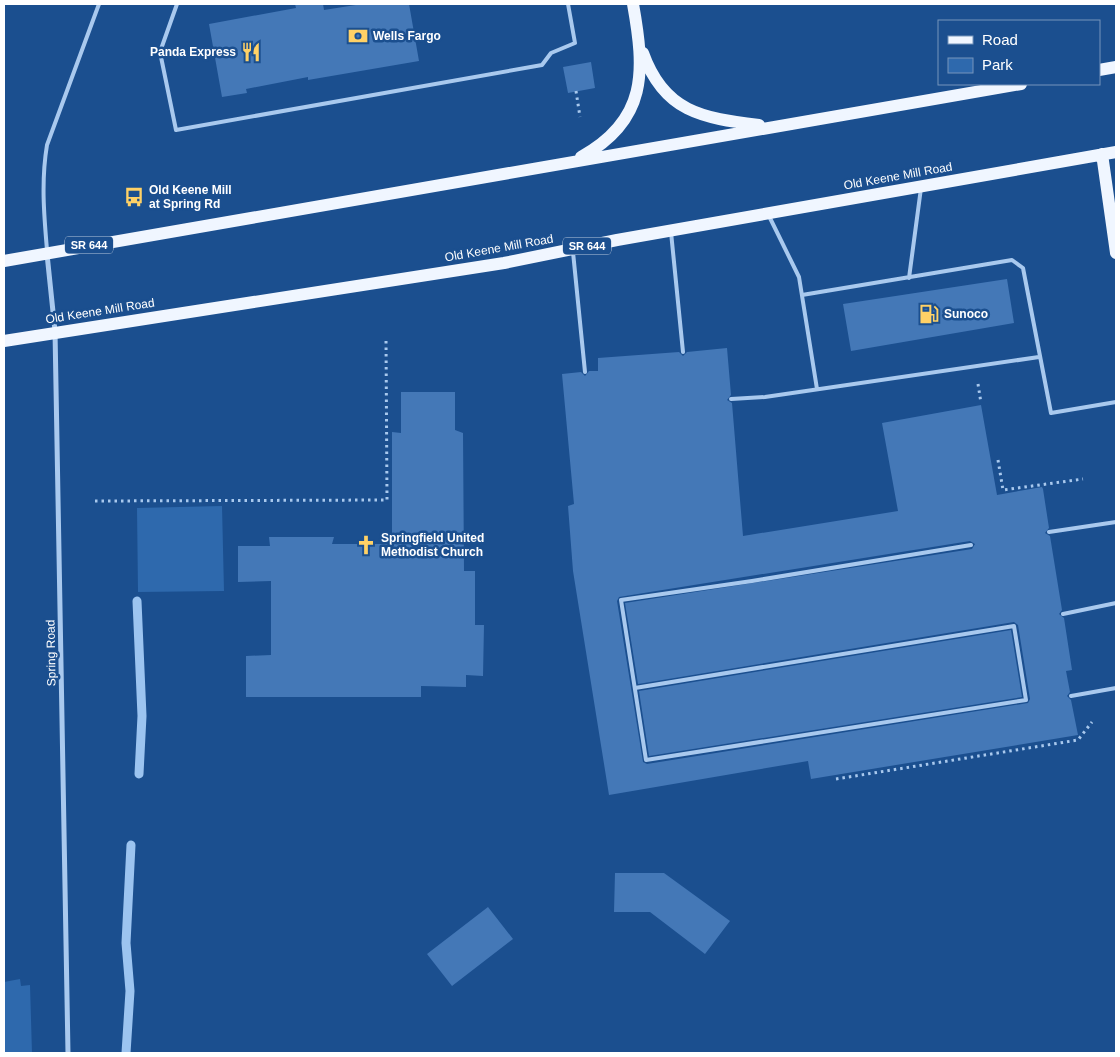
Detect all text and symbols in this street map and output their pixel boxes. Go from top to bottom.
legend [938,20,1100,85]
bank icon: Wells Fargo [347,25,369,47]
place label: Wells Fargo [373,29,441,43]
text: Road [982,31,1018,48]
restaurant icon: Panda Express [240,41,262,63]
place label: Panda Express [150,45,236,59]
text: Park [982,56,1013,73]
street label: Old Keene Mill Road [843,160,953,192]
place label: Old Keene Mill at Spring Rd [149,183,232,211]
bus stop icon: Old Keene Mill at Spring Rd [123,186,145,208]
street label: Old Keene Mill Road [444,232,554,264]
road number: SR 644 [65,236,113,254]
road number: SR 644 [563,238,611,255]
street label: Old Keene Mill Road [45,295,155,327]
fuel station icon: Sunoco [918,303,940,325]
place label: Sunoco [944,307,988,321]
place label: Springfield United Methodist Church [381,531,484,559]
church icon: Springfield United Methodist Church [355,534,377,556]
street label: Spring Road [43,620,59,686]

